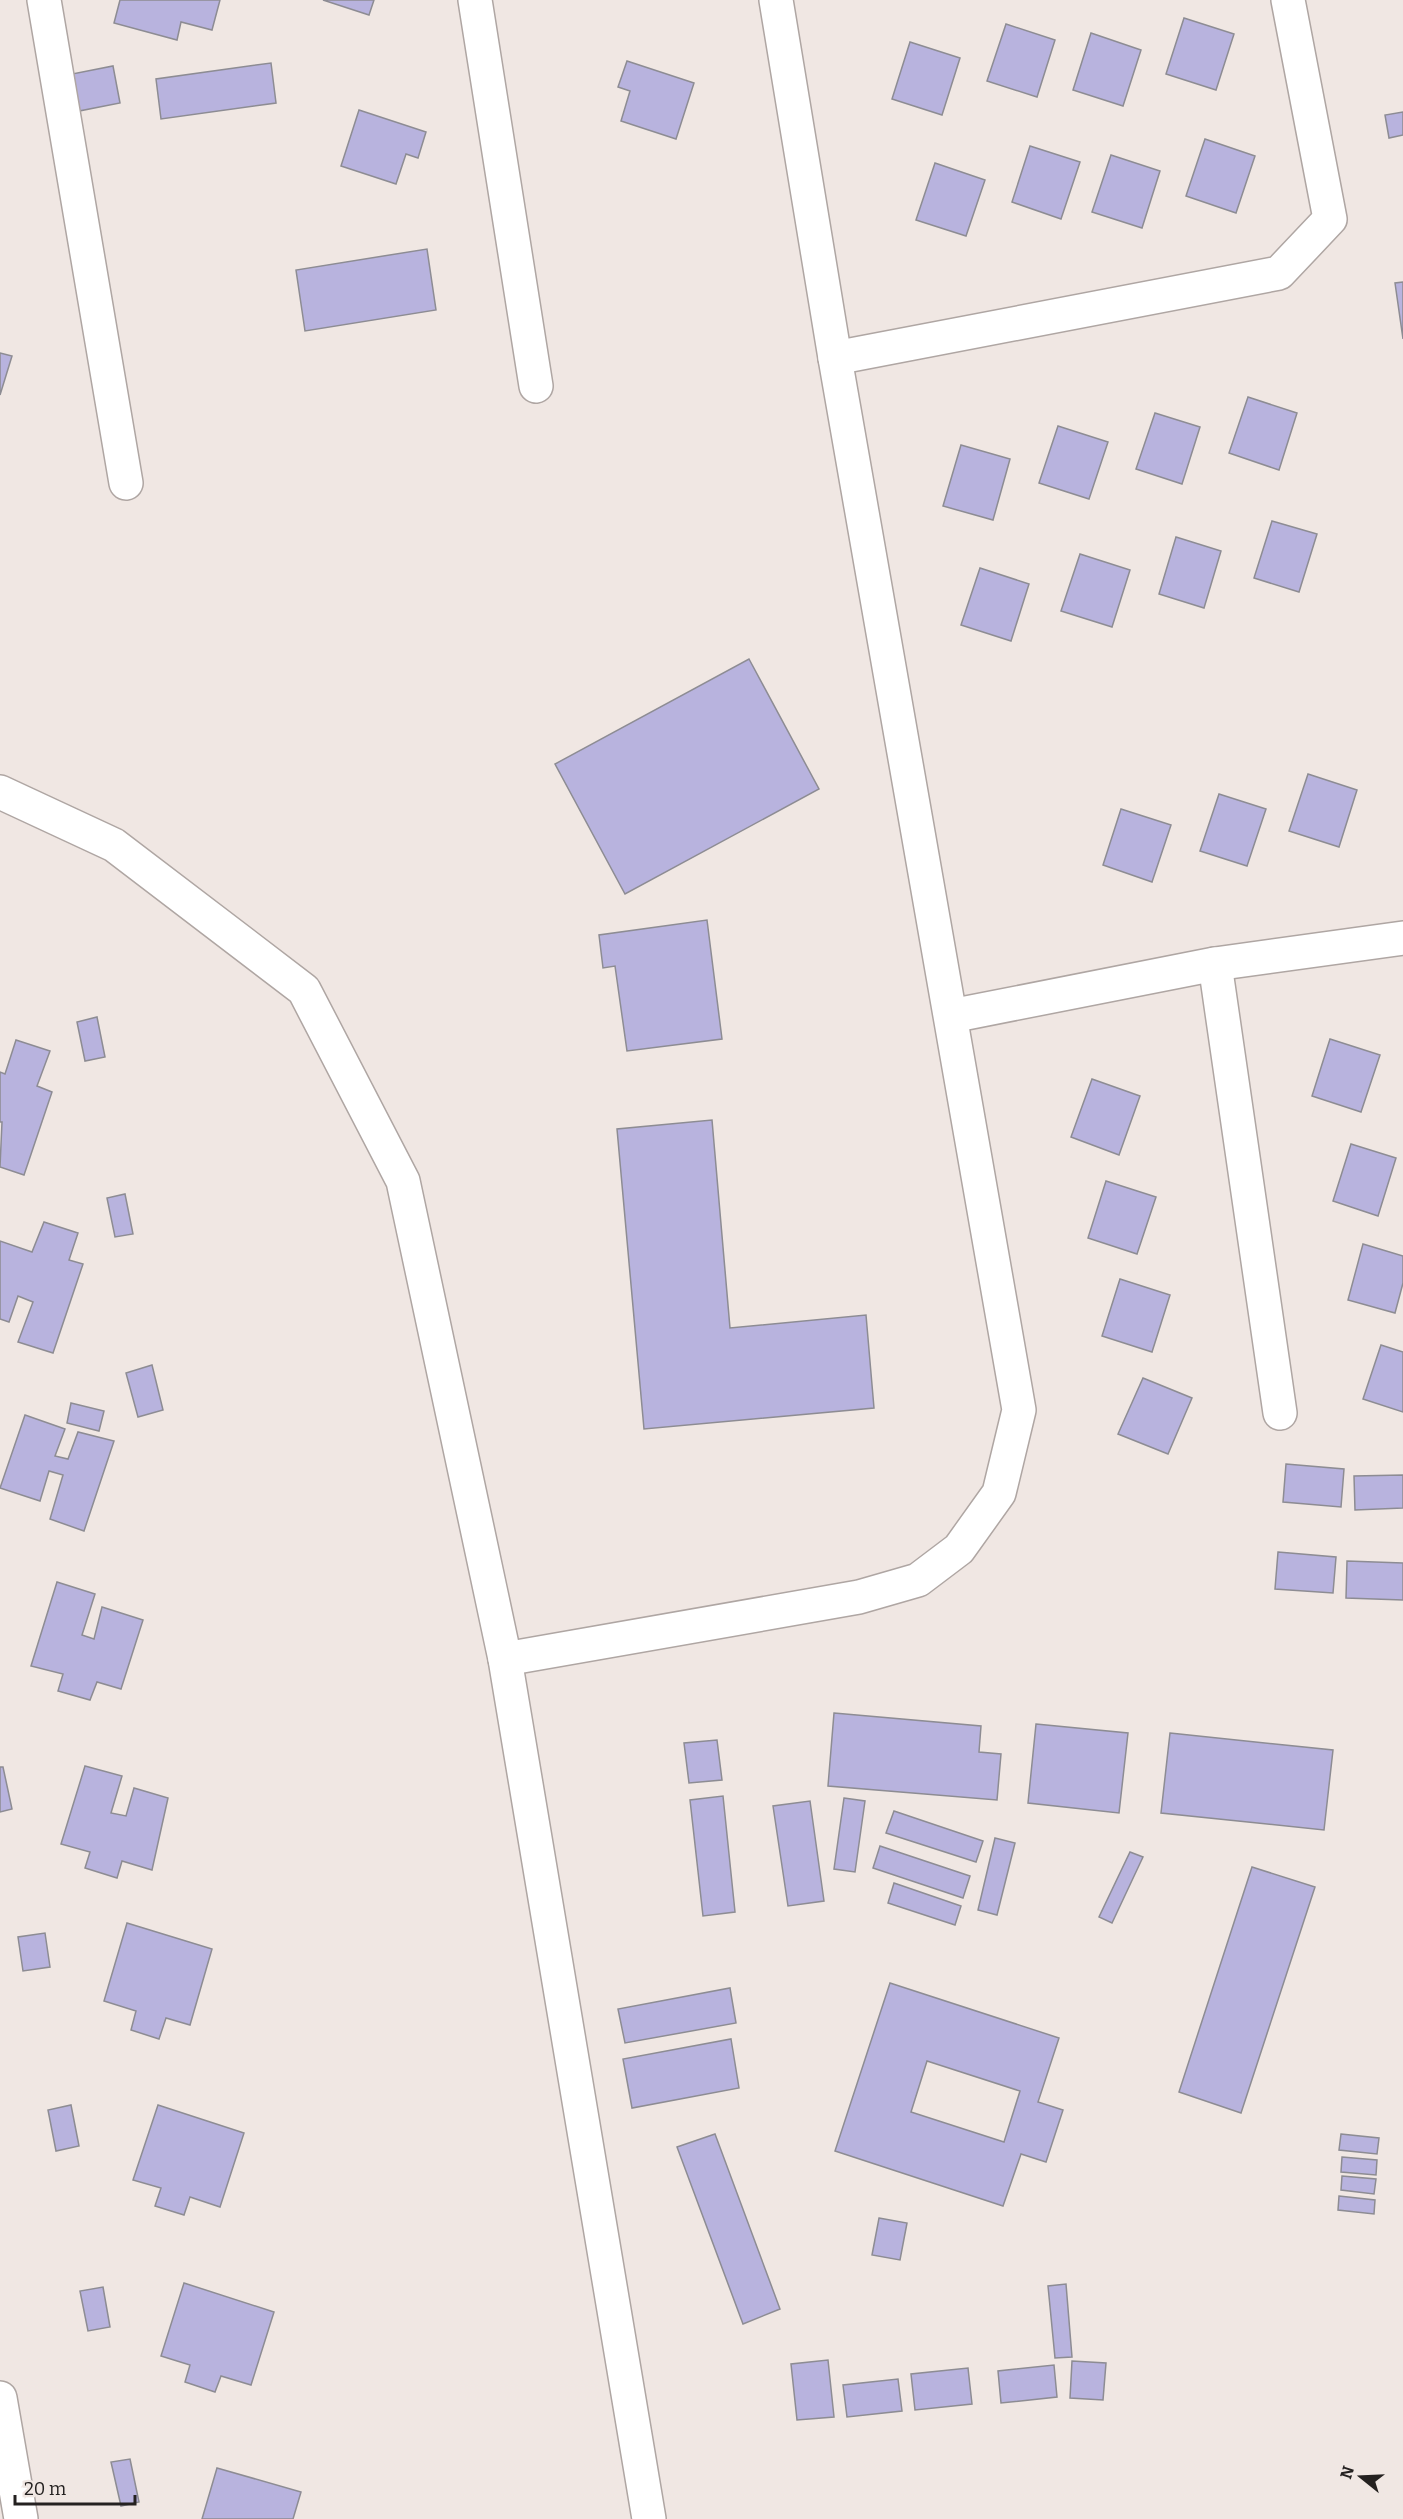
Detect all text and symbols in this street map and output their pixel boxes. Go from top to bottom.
north arrow [1331,2447,1391,2507]
text: N [1336,2464,1358,2481]
scale bar [15,2468,135,2506]
text: 20 m [24,2478,66,2500]

